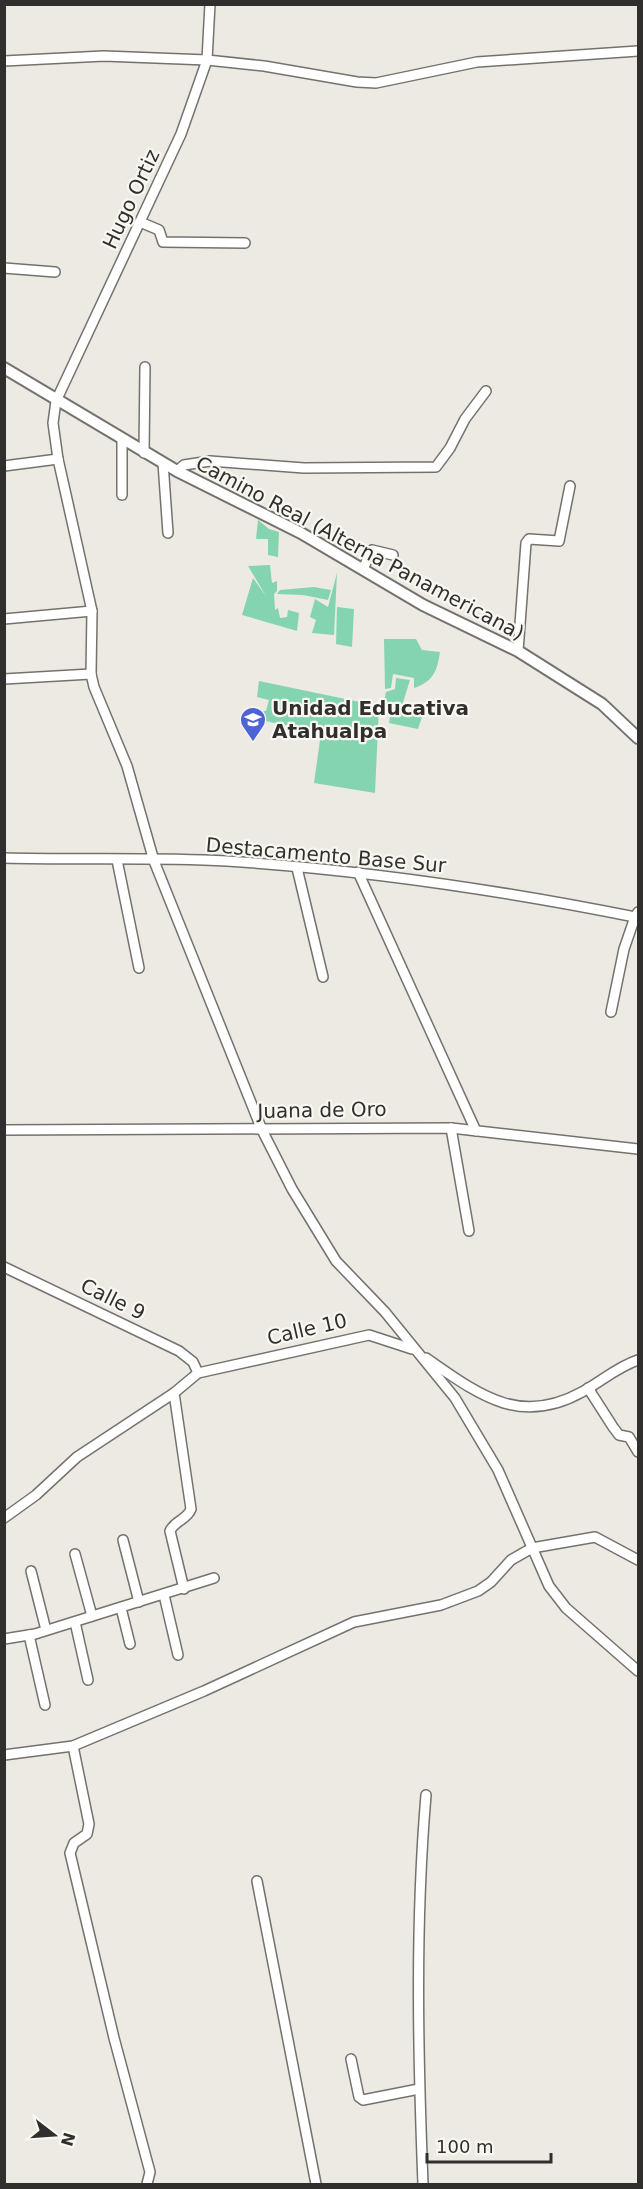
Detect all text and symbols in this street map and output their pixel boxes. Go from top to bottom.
street label: Hugo Ortiz [98,145,164,253]
street label: Camino Real (Alterna Panamericana) [192,451,528,645]
place label: Unidad Educativa Atahualpa [272,696,469,743]
school or university icon: Unidad Educativa Atahualpa [238,705,268,743]
street label: Destacamento Base Sur [205,833,448,878]
street label: Juana de Oro [255,1097,387,1123]
street label: Calle 9 [77,1273,149,1325]
street label: Calle 10 [265,1308,349,1350]
north arrow [24,2105,84,2165]
scale bar [427,2126,552,2164]
text: N [57,2130,79,2148]
text: 100 m [436,2136,494,2157]

